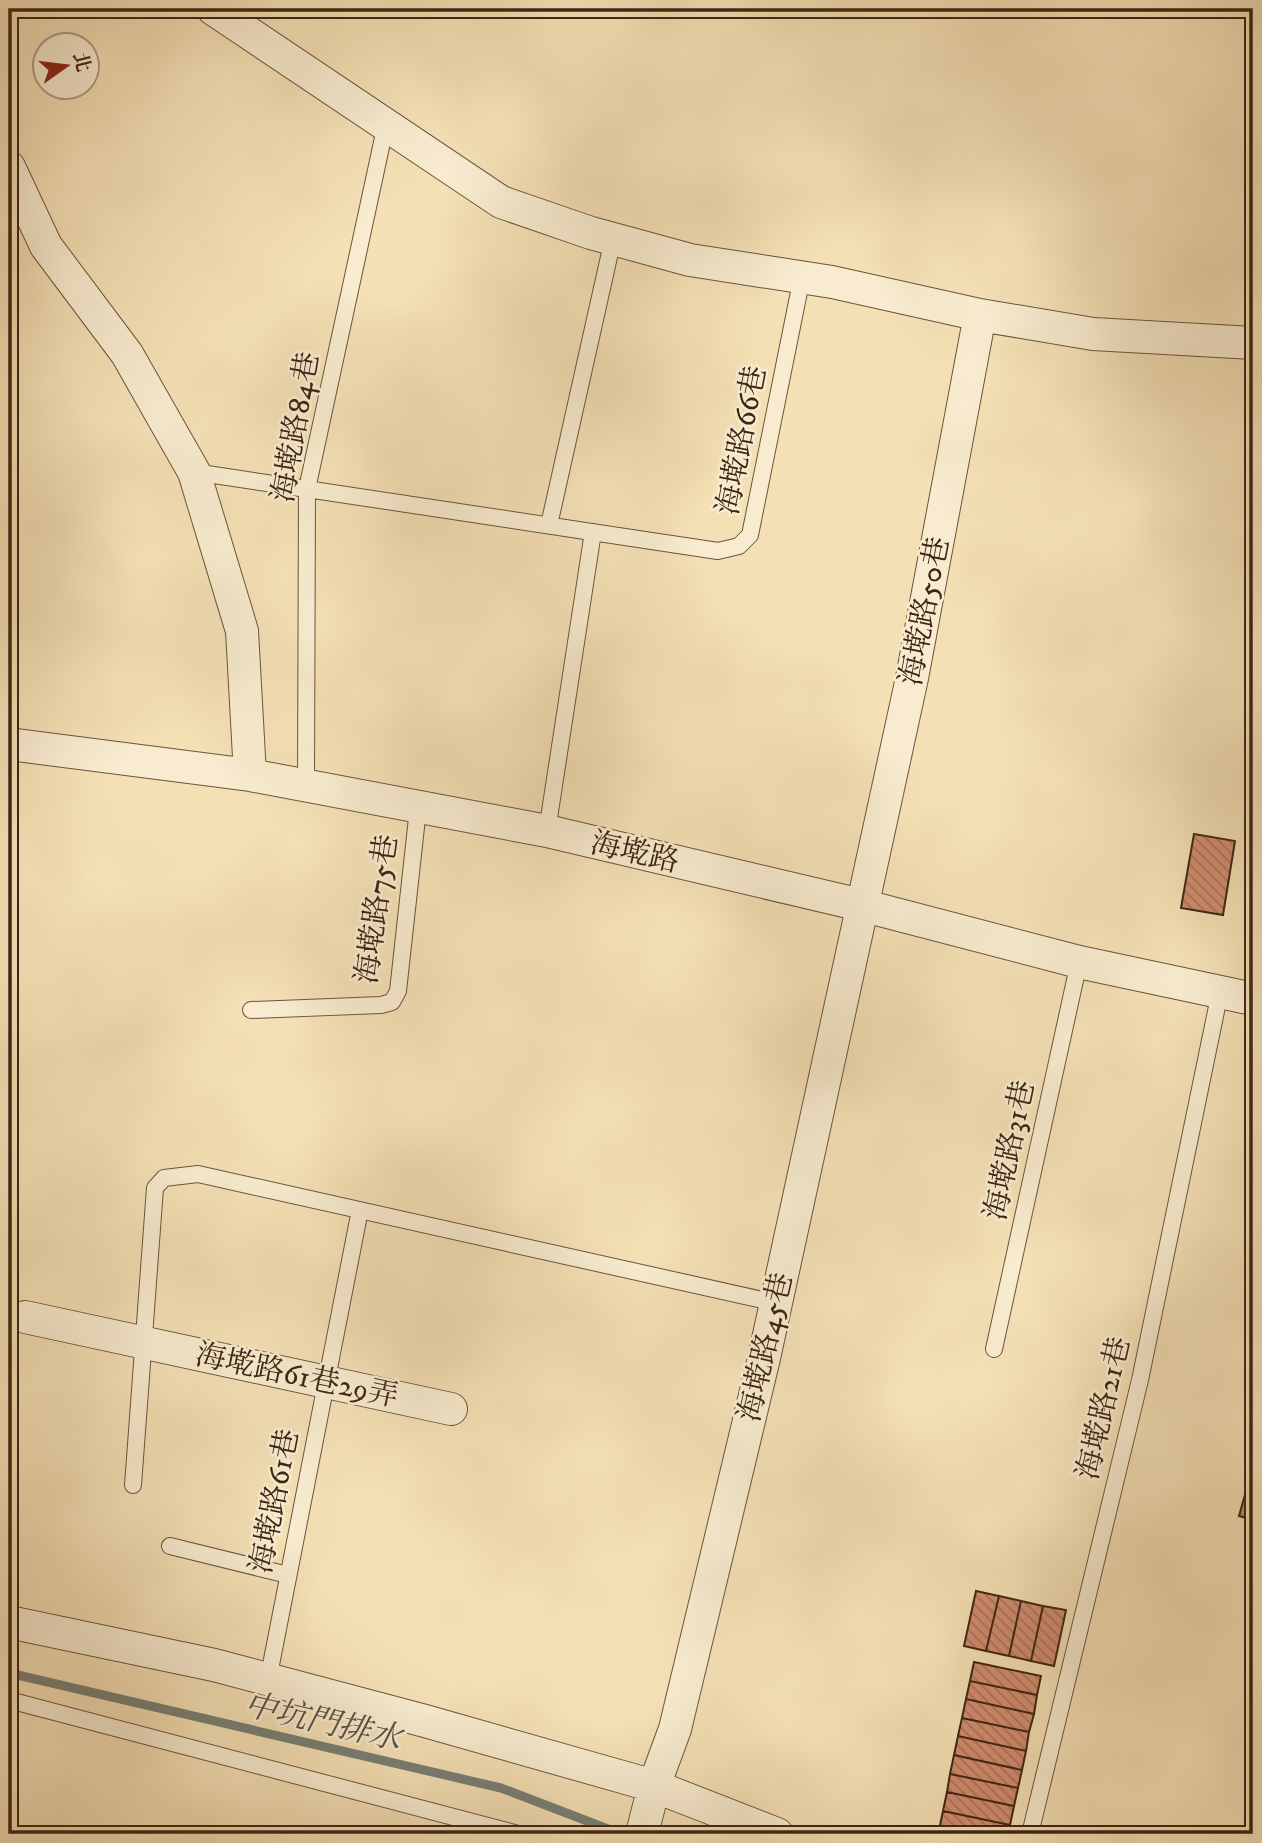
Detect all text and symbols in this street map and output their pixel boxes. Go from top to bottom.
north arrow [32,32,102,102]
text: 北 [68,50,94,74]
street label: 海墘路84巷 [265,349,328,505]
street label: 海墘路66巷 [710,363,775,518]
street label: 海墘路50巷 [893,534,958,689]
street label: 海墘路 [587,825,683,882]
street label: 海墘路75巷 [349,832,406,986]
street label: 海墘路31巷 [978,1077,1043,1224]
street label: 海墘路45巷 [731,1269,802,1426]
street label: 海墘路21巷 [1070,1333,1139,1484]
street label: 海墘路61巷29弄 [192,1337,401,1416]
street label: 海墘路61巷 [243,1426,308,1577]
water label: 中坑門排水 [240,1685,408,1761]

